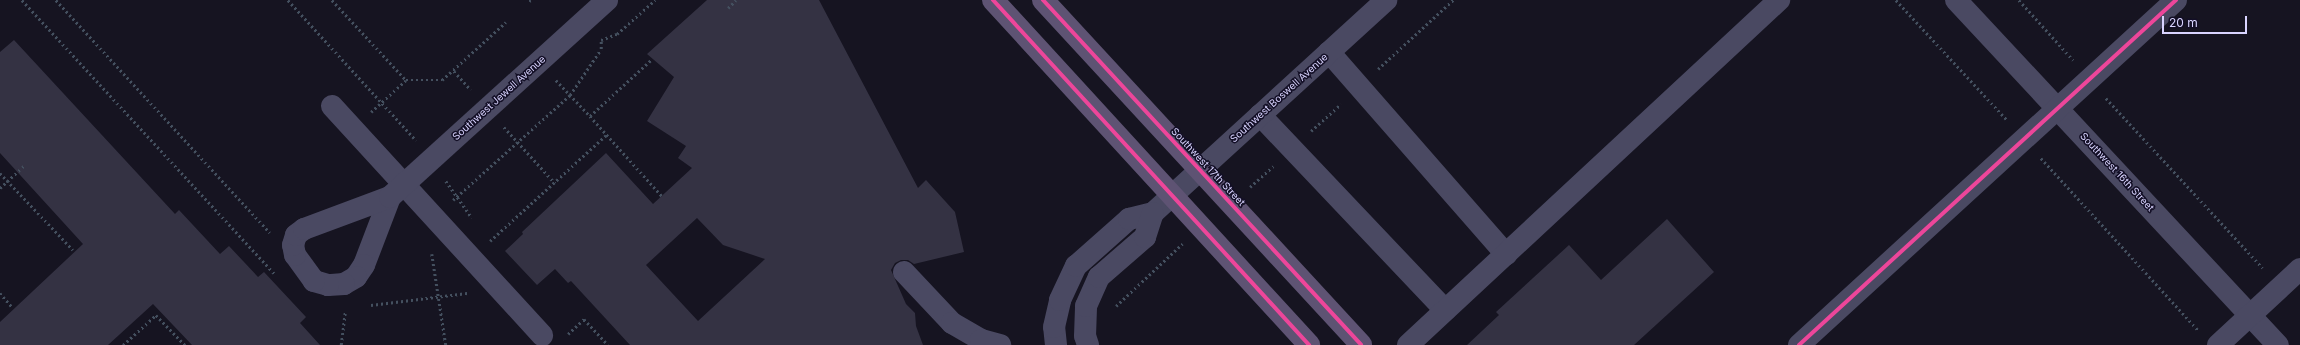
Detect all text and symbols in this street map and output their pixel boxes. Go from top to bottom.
scale bar [2164,8,2249,34]
text: 20 m [2169,15,2198,30]
street label: Southwest Boswell Avenue [1228,51,1330,145]
street label: Southwest Jewell Avenue [450,53,548,143]
street label: Southwest 17th Street [1169,125,1247,209]
street label: Southwest 16th Street [2077,130,2157,214]

